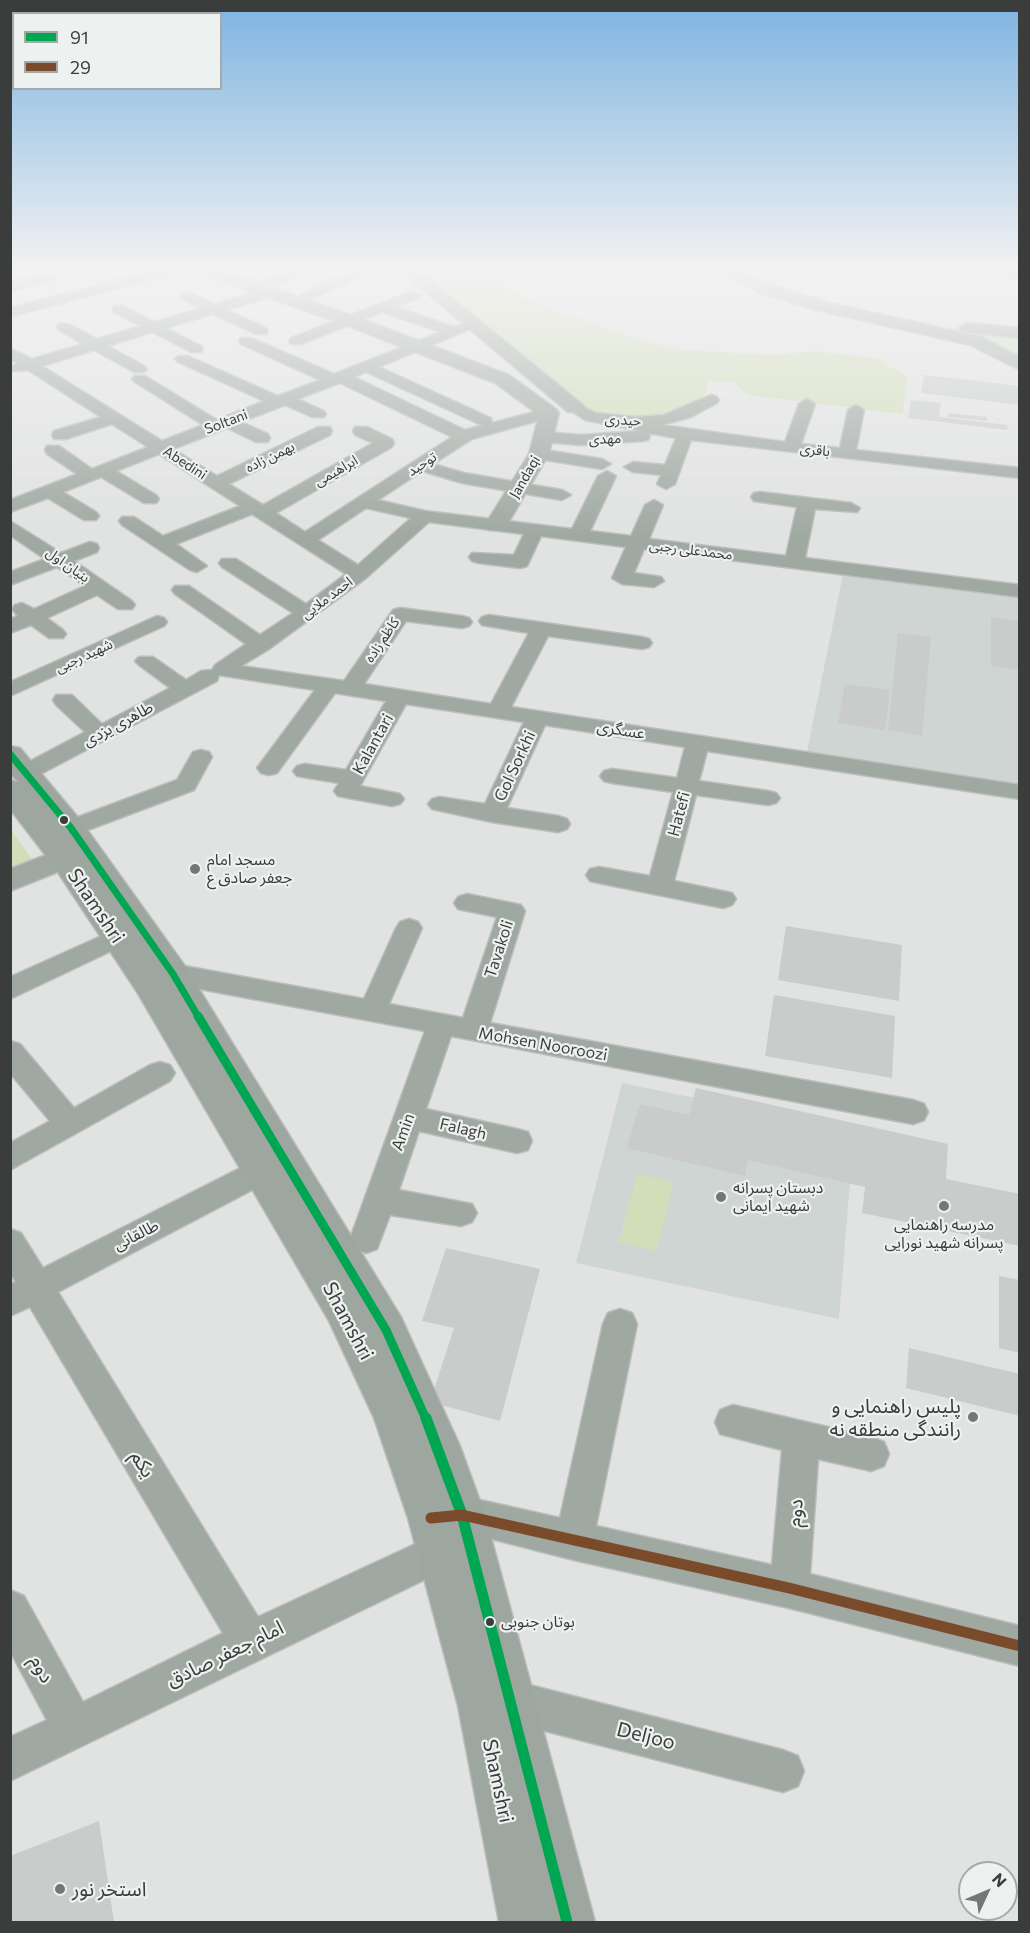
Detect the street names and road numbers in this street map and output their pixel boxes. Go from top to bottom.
street label: Soltani [202,406,250,438]
street label: حیدری [604,411,642,429]
street label: مهدی [588,430,622,448]
street label: بهمن زاده [243,438,297,476]
street label: باقری [799,440,831,460]
street label: Abedini [160,443,210,483]
street label: توحید [404,448,440,480]
street label: ابراهیمی [311,452,361,490]
street label: Jandaqi [506,453,544,501]
street label: محمدعلی رجبی [648,537,734,563]
street label: بنیان اول [43,544,93,586]
street label: احمد ملایی [298,573,356,623]
street label: کاظم زاده [361,614,403,666]
street label: شهید رجبی [53,635,115,677]
street label: طاهری یزدی [80,698,156,750]
street label: Kalantari [349,710,397,778]
street label: عسگری [596,717,646,743]
street label: Gol Sorkhi [490,728,540,804]
street label: Hatefi [664,790,694,838]
street label: Shamshri [62,864,130,948]
street label: Tavakoli [481,918,517,980]
street label: Mohsen Nooroozi [477,1023,609,1065]
street label: Amin [387,1111,419,1153]
street label: Falagh [438,1114,488,1144]
street label: طالقانی [110,1215,162,1255]
street label: Shamshri [318,1278,378,1364]
street label: یکم [126,1446,160,1482]
street label: دوم [782,1498,808,1528]
street label: امام جعفر صادق [163,1615,287,1693]
street label: دوم [25,1651,59,1687]
street label: Deljoo [614,1717,678,1755]
street label: Shamshri [477,1737,519,1825]

